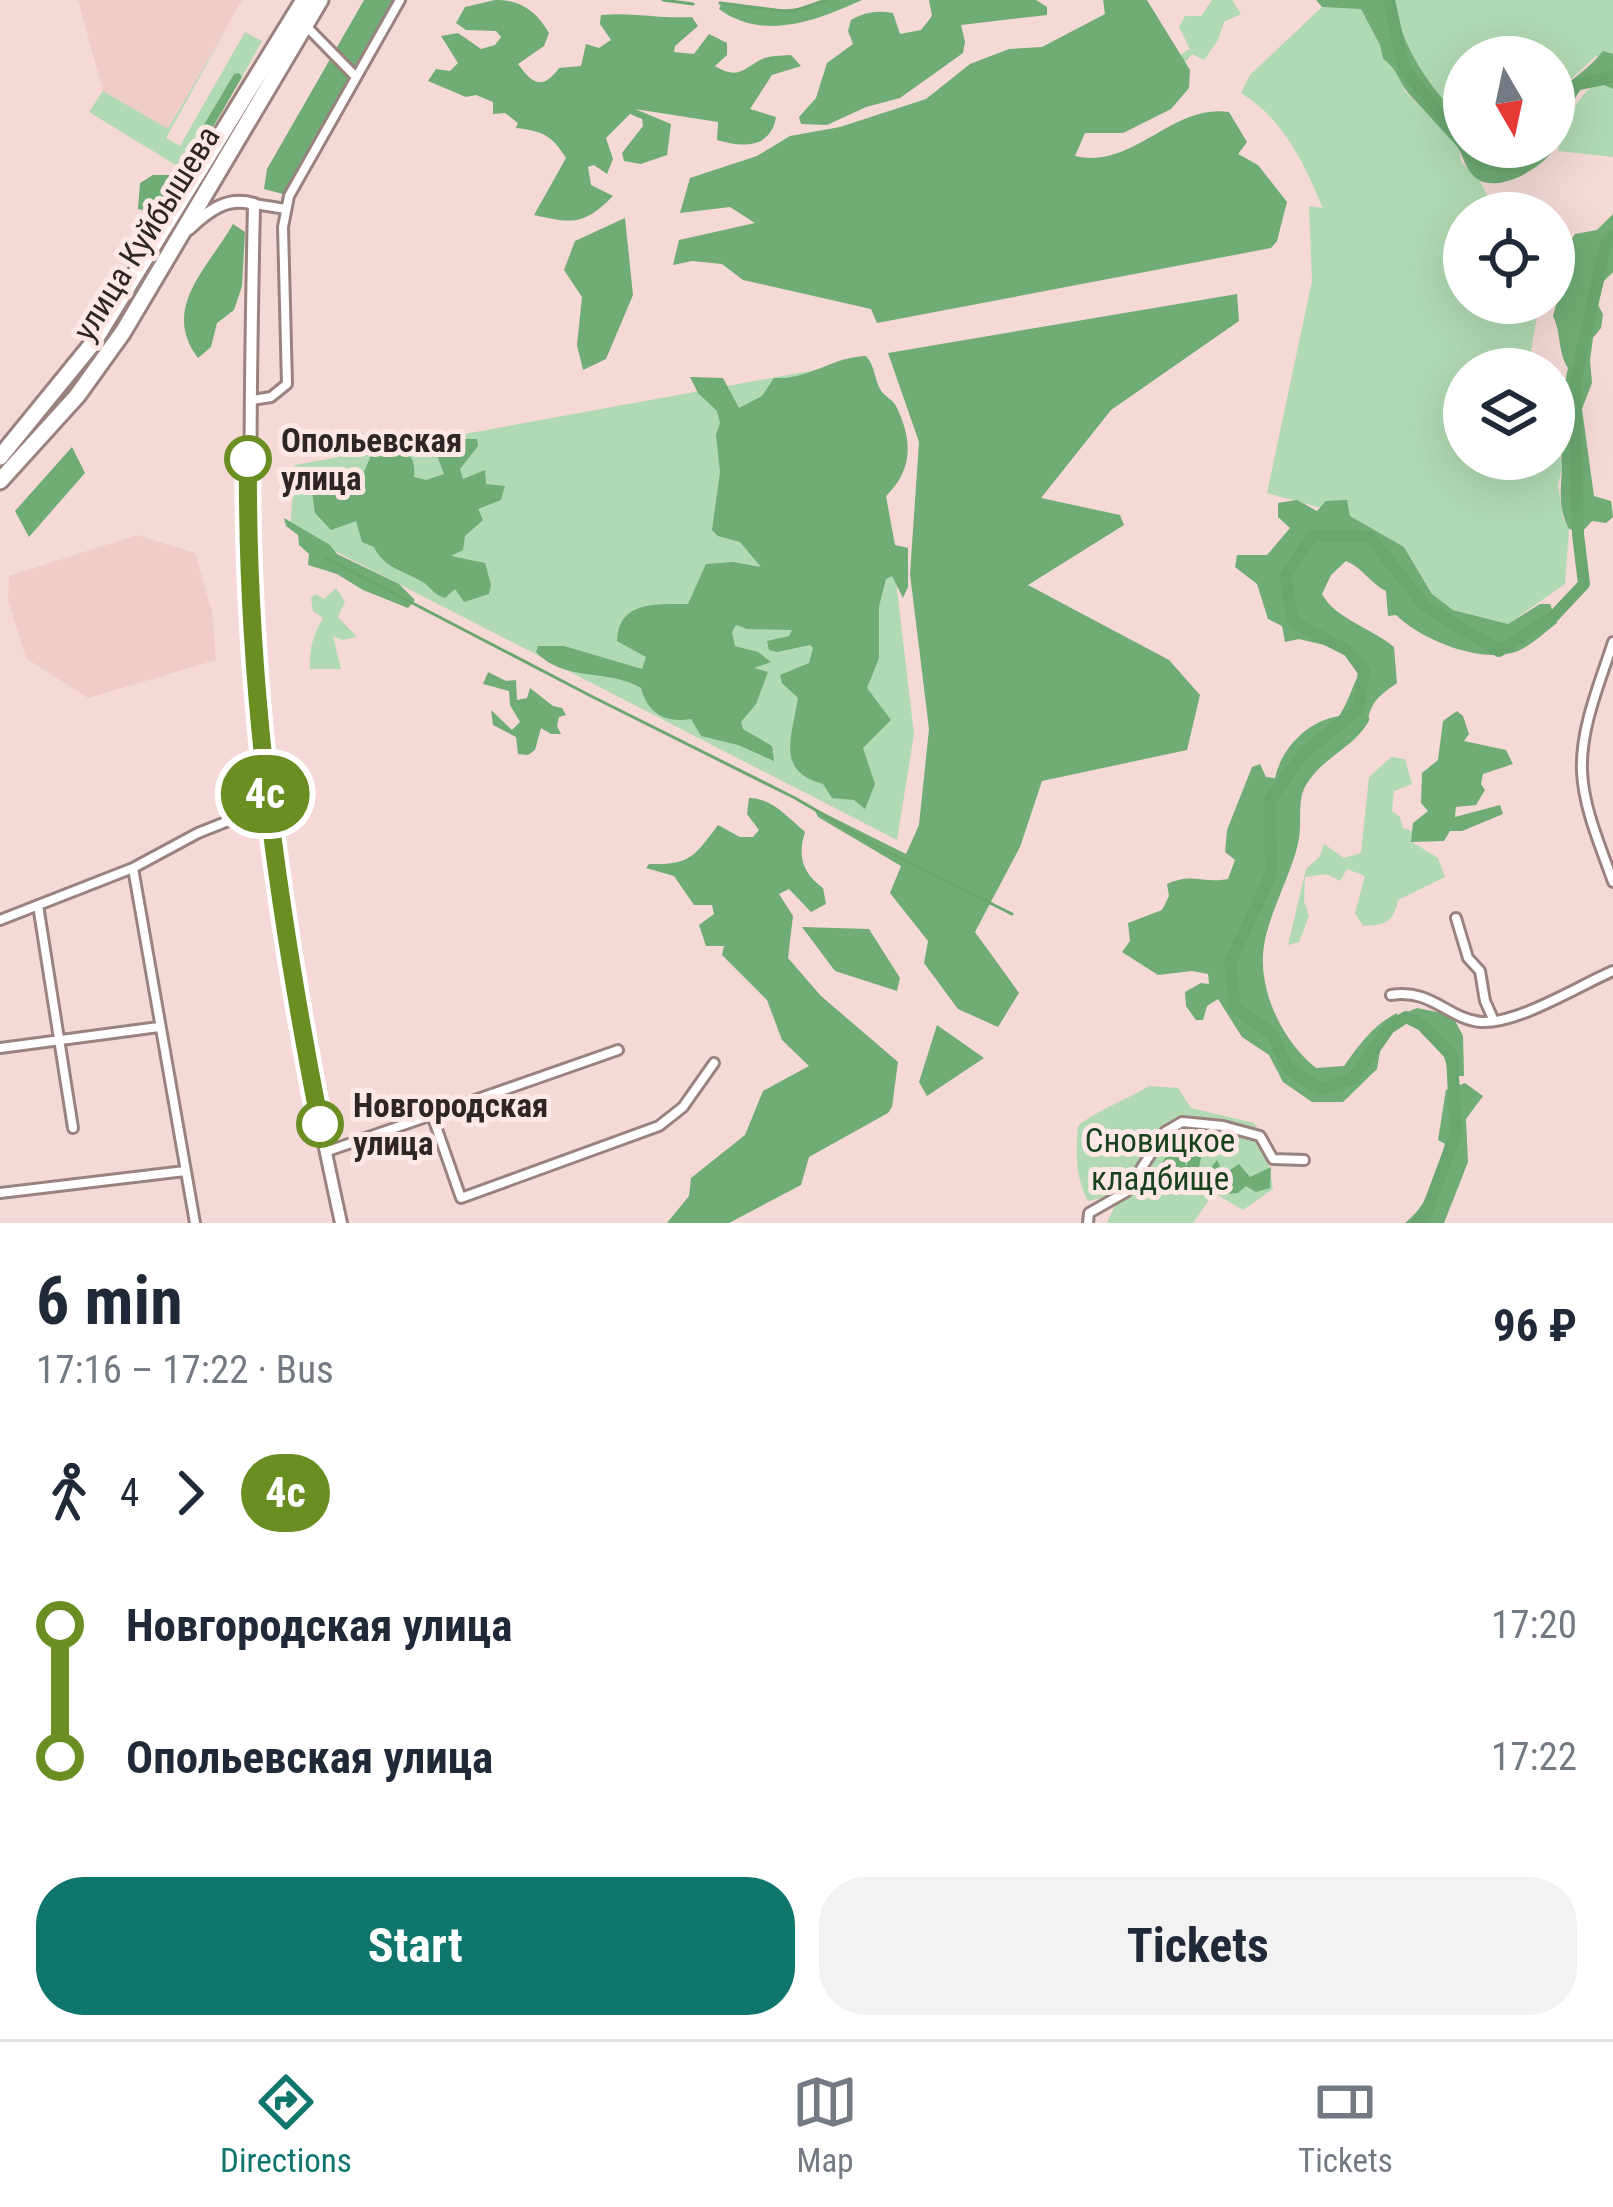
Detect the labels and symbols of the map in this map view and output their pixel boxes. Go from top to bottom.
north arrow [1443,36,1575,168]
street label: улица Куйбышева [64,119,228,347]
place label: Опольевская улица [281,421,462,498]
marker: Опольевская улица [226,437,270,481]
line badge: 4с [211,755,319,833]
place label: Новгородская улица [353,1086,548,1163]
marker: Новгородская улица [298,1102,342,1146]
park label: Сновицкое кладбище [1085,1121,1235,1198]

